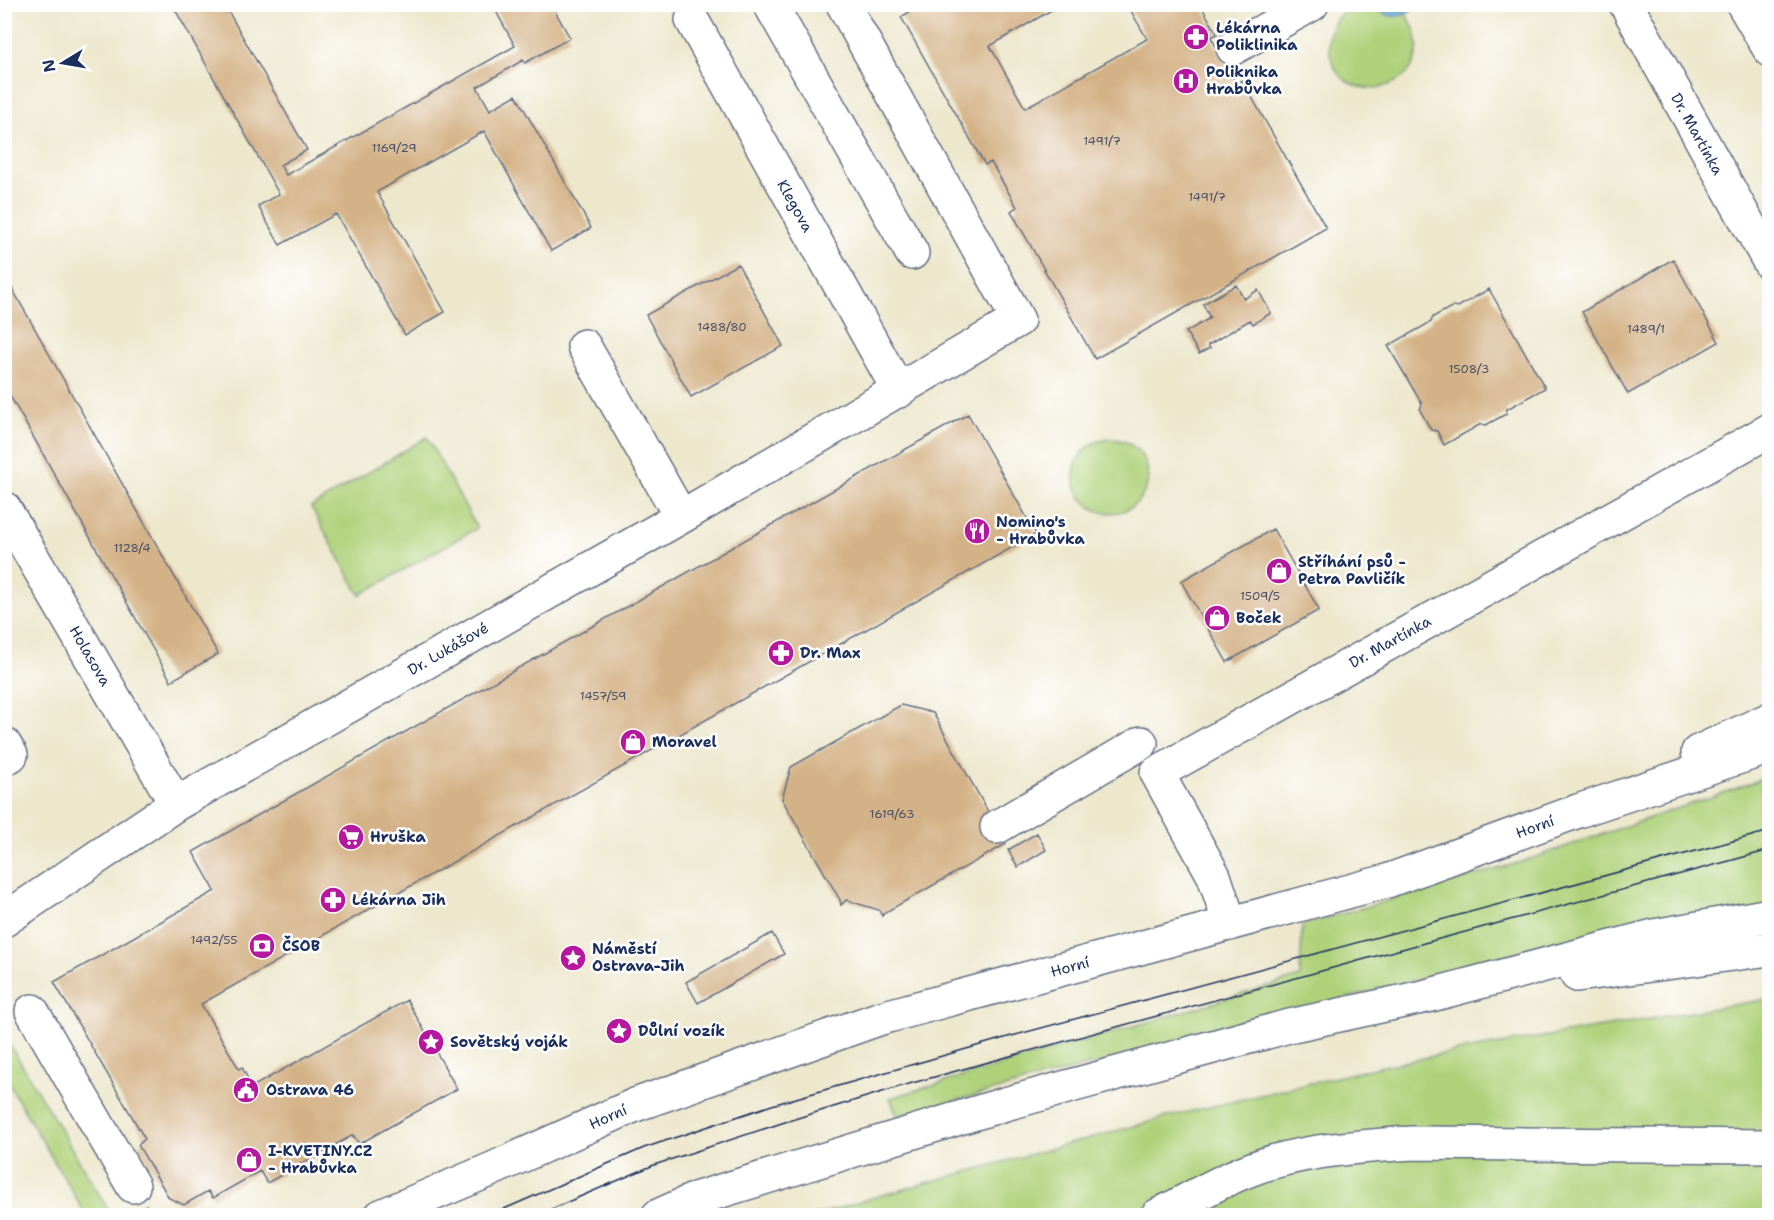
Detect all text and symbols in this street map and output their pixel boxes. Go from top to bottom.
place label: Lékárna Poliklinika [1216,18,1298,55]
pharmacy icon: Lékárna Poliklinika [1181,22,1211,52]
north arrow [33,33,93,93]
text: N [37,58,60,74]
place label: Poliknika Hrabůvka [1206,62,1283,99]
hospital icon: Poliknika Hrabůvka [1171,66,1201,96]
street label: Dr. Martínka [1666,89,1728,179]
house number: 1491/7 [1083,133,1121,149]
house number: 1169/29 [371,140,417,156]
street label: Klegova [772,176,818,236]
house number: 1491/7 [1188,189,1226,205]
house number: 1488/80 [697,319,747,335]
house number: 1489/1 [1627,321,1665,337]
house number: 1508/3 [1449,361,1489,377]
place label: Nomino's - Hrabůvka [996,512,1085,549]
restaurant icon: Nomino's - Hrabůvka [962,516,992,546]
house number: 1128/4 [113,540,151,556]
place label: Stříhání psů - Petra Pavličík [1298,552,1406,589]
shop icon: Stříhání psů - Petra Pavličík [1264,556,1294,586]
house number: 1509/5 [1240,588,1280,604]
shop icon: Boček [1202,603,1232,633]
place label: Boček [1236,608,1282,628]
street label: Dr. Martínka [1345,611,1435,673]
street label: Dr. Lukášové [404,618,492,680]
street label: Holasova [65,622,116,690]
pharmacy icon: Dr. Max [766,638,796,668]
place label: Dr. Max [800,643,861,663]
house number: 1457/59 [580,688,626,704]
shop icon: Moravel [618,727,648,757]
place label: Moravel [652,732,717,752]
house number: 1619/63 [870,806,914,822]
street label: Horní [1513,811,1558,843]
supermarket icon: Hruška [336,822,366,852]
place label: Hruška [370,827,427,847]
pharmacy icon: Lékárna Jih [318,885,348,915]
place label: Lékárna Jih [352,890,446,910]
bank icon: ČSOB [247,931,277,961]
house number: 1492/55 [190,932,238,948]
place label: ČSOB [282,935,320,956]
place label: Náměstí Ostrava-Jih [592,939,685,976]
place icon: Náměstí Ostrava-Jih [558,943,588,973]
street label: Horní [1048,952,1092,982]
place icon: Důlní vozík [604,1016,634,1046]
place label: Důlní vozík [638,1021,725,1041]
place icon: Sovětský voják [416,1027,446,1057]
place label: Sovětský voják [450,1032,568,1052]
public building icon: Ostrava 46 [231,1075,261,1105]
place label: Ostrava 46 [266,1080,354,1100]
street label: Horní [586,1100,631,1134]
place label: I-KVETINY.CZ - Hrabůvka [268,1141,373,1178]
shop icon: I-KVETINY.CZ - Hrabůvka [234,1145,264,1175]

